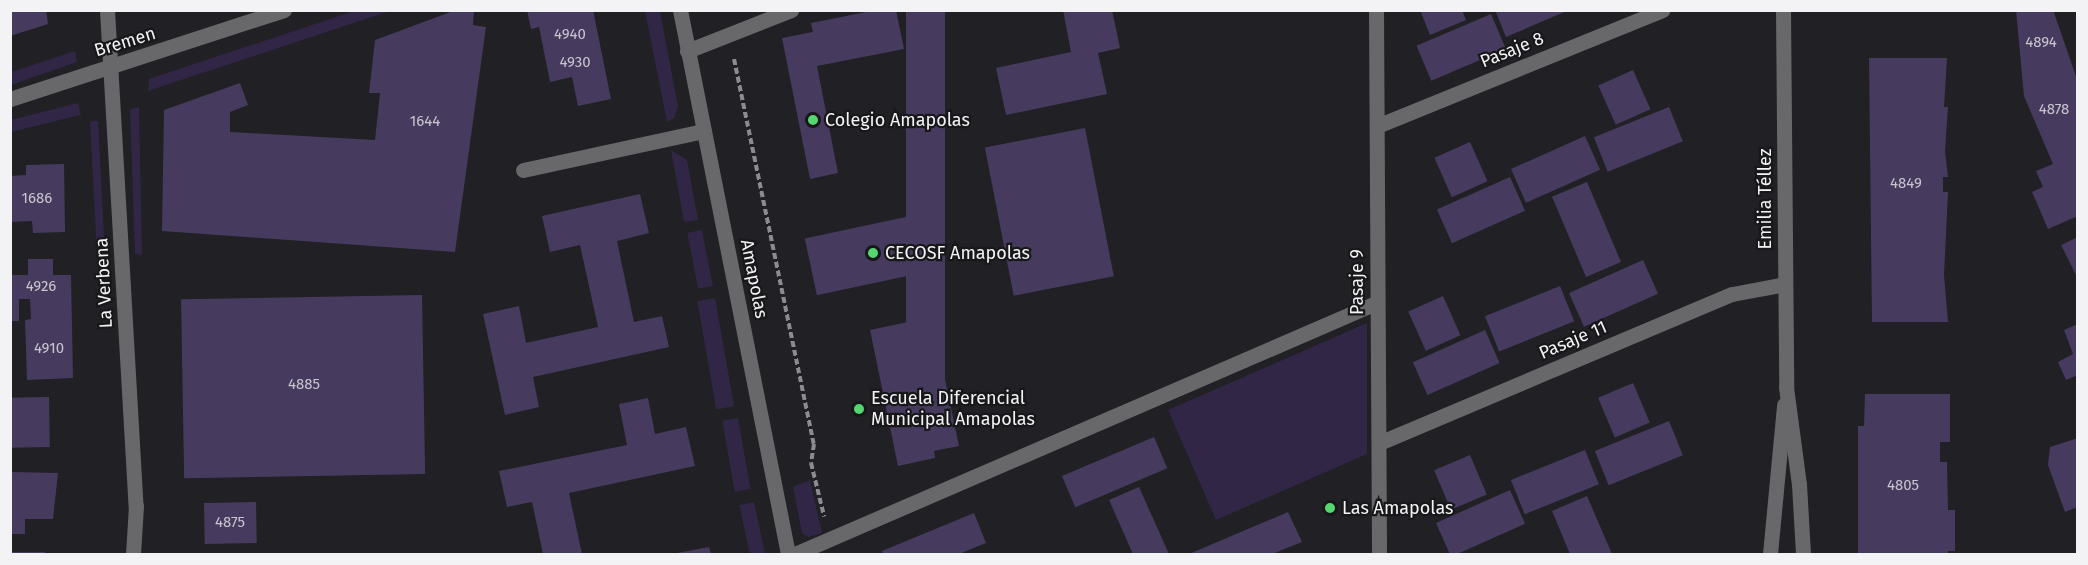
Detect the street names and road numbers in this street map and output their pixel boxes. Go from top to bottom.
street label: Bremen [92,22,158,62]
street label: Pasaje 8 [1477,28,1547,72]
street label: Emilia Téllez [1754,149,1776,249]
street label: La Verbena [91,237,117,329]
street label: Amapolas [736,238,772,320]
street label: Pasaje 9 [1346,249,1368,315]
street label: Pasaje 11 [1536,316,1610,364]

